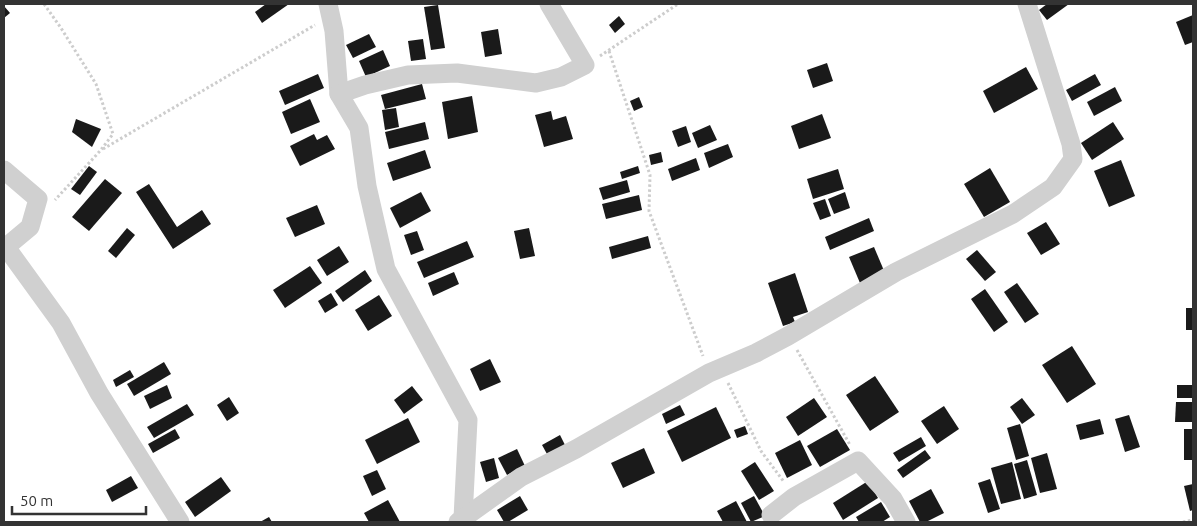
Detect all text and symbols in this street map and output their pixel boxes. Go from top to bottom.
scale bar [12,484,146,516]
text: 50 m [20,492,53,509]

